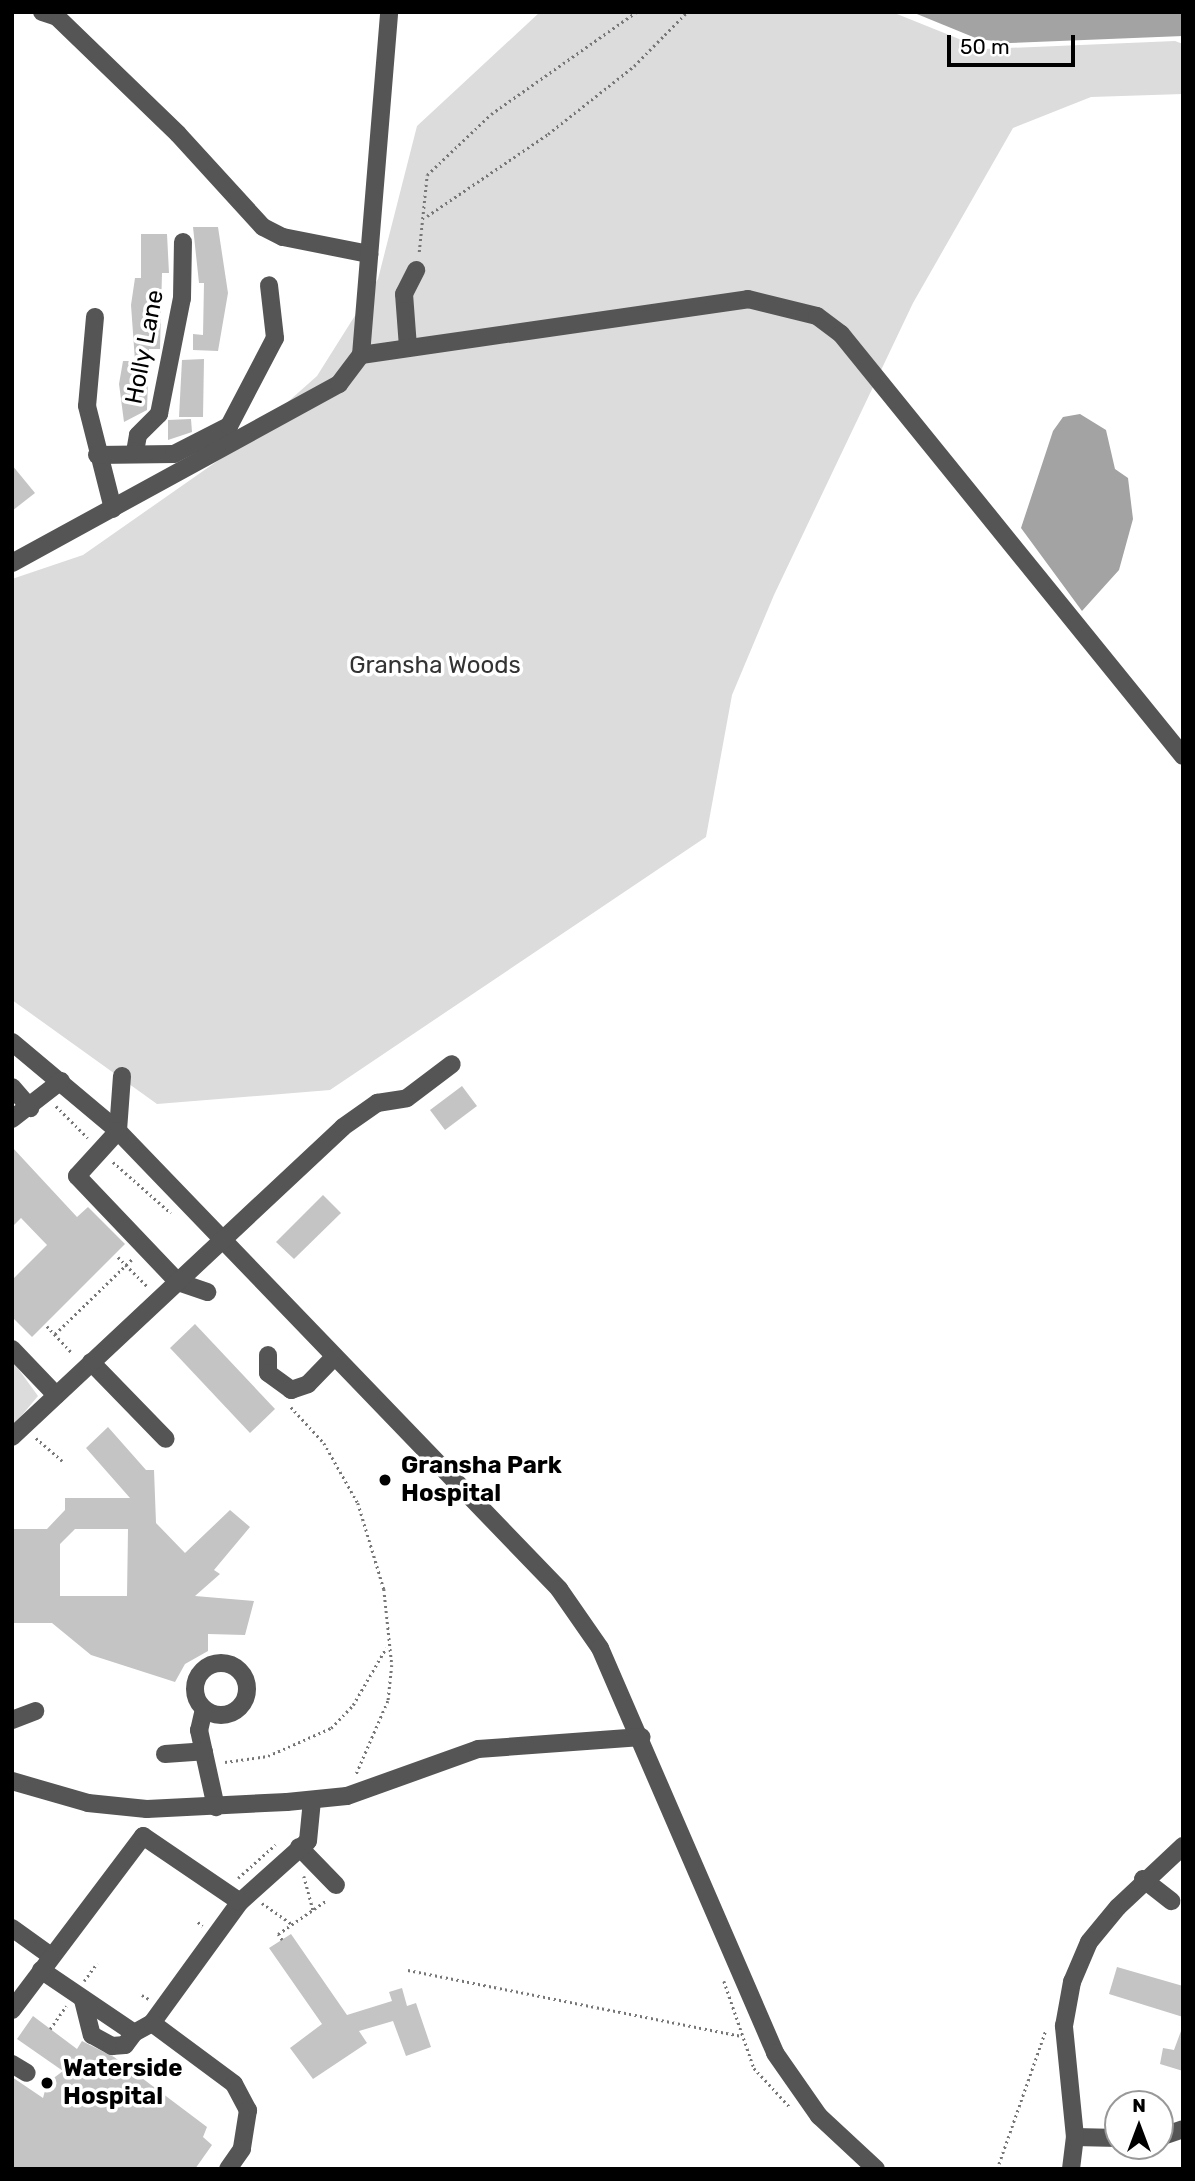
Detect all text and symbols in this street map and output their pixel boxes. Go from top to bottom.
scale bar [950,21,1078,65]
text: 50 m [960,34,1010,59]
street label: Holly Lane [120,287,170,407]
park label: Gransha Woods [349,652,521,680]
place label: Gransha Park Hospital [401,1452,562,1508]
marker: Gransha Park Hospital [375,1470,395,1490]
place label: Waterside Hospital [63,2055,182,2111]
marker: Waterside Hospital [37,2073,57,2093]
north arrow [1104,2090,1174,2160]
text: N [1132,2094,1146,2117]

